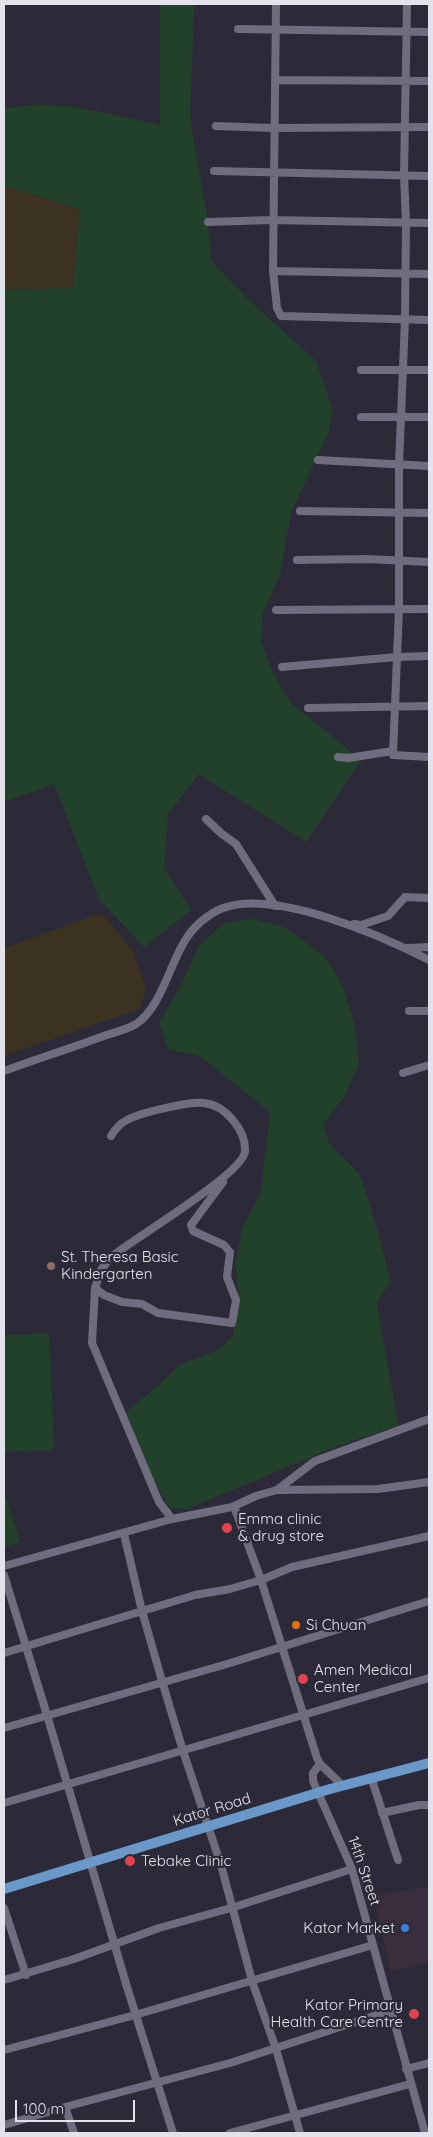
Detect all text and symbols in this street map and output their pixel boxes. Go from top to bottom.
place label: St. Theresa Basic Kindergarten [61,1248,179,1283]
marker: St. Theresa Basic Kindergarten [45,1260,57,1272]
place label: Emma clinic & drug store [238,1510,324,1545]
marker: Emma clinic & drug store [220,1521,234,1535]
place label: Si Chuan [306,1616,366,1634]
marker: Si Chuan [290,1619,302,1631]
place label: Amen Medical Center [314,1661,412,1696]
marker: Amen Medical Center [296,1672,310,1686]
street label: Kator Road [171,1790,253,1830]
street label: 14th Street [344,1834,384,1908]
place label: Tebake Clinic [141,1852,231,1870]
marker: Tebake Clinic [123,1854,137,1868]
place label: Kator Market [303,1919,395,1937]
marker: Kator Market [399,1922,411,1934]
place label: Kator Primary Health Care Centre [271,1996,403,2031]
marker: Kator Primary Health Care Centre [407,2007,421,2021]
scale bar [18,2090,138,2122]
text: 100 m [23,2099,64,2118]

